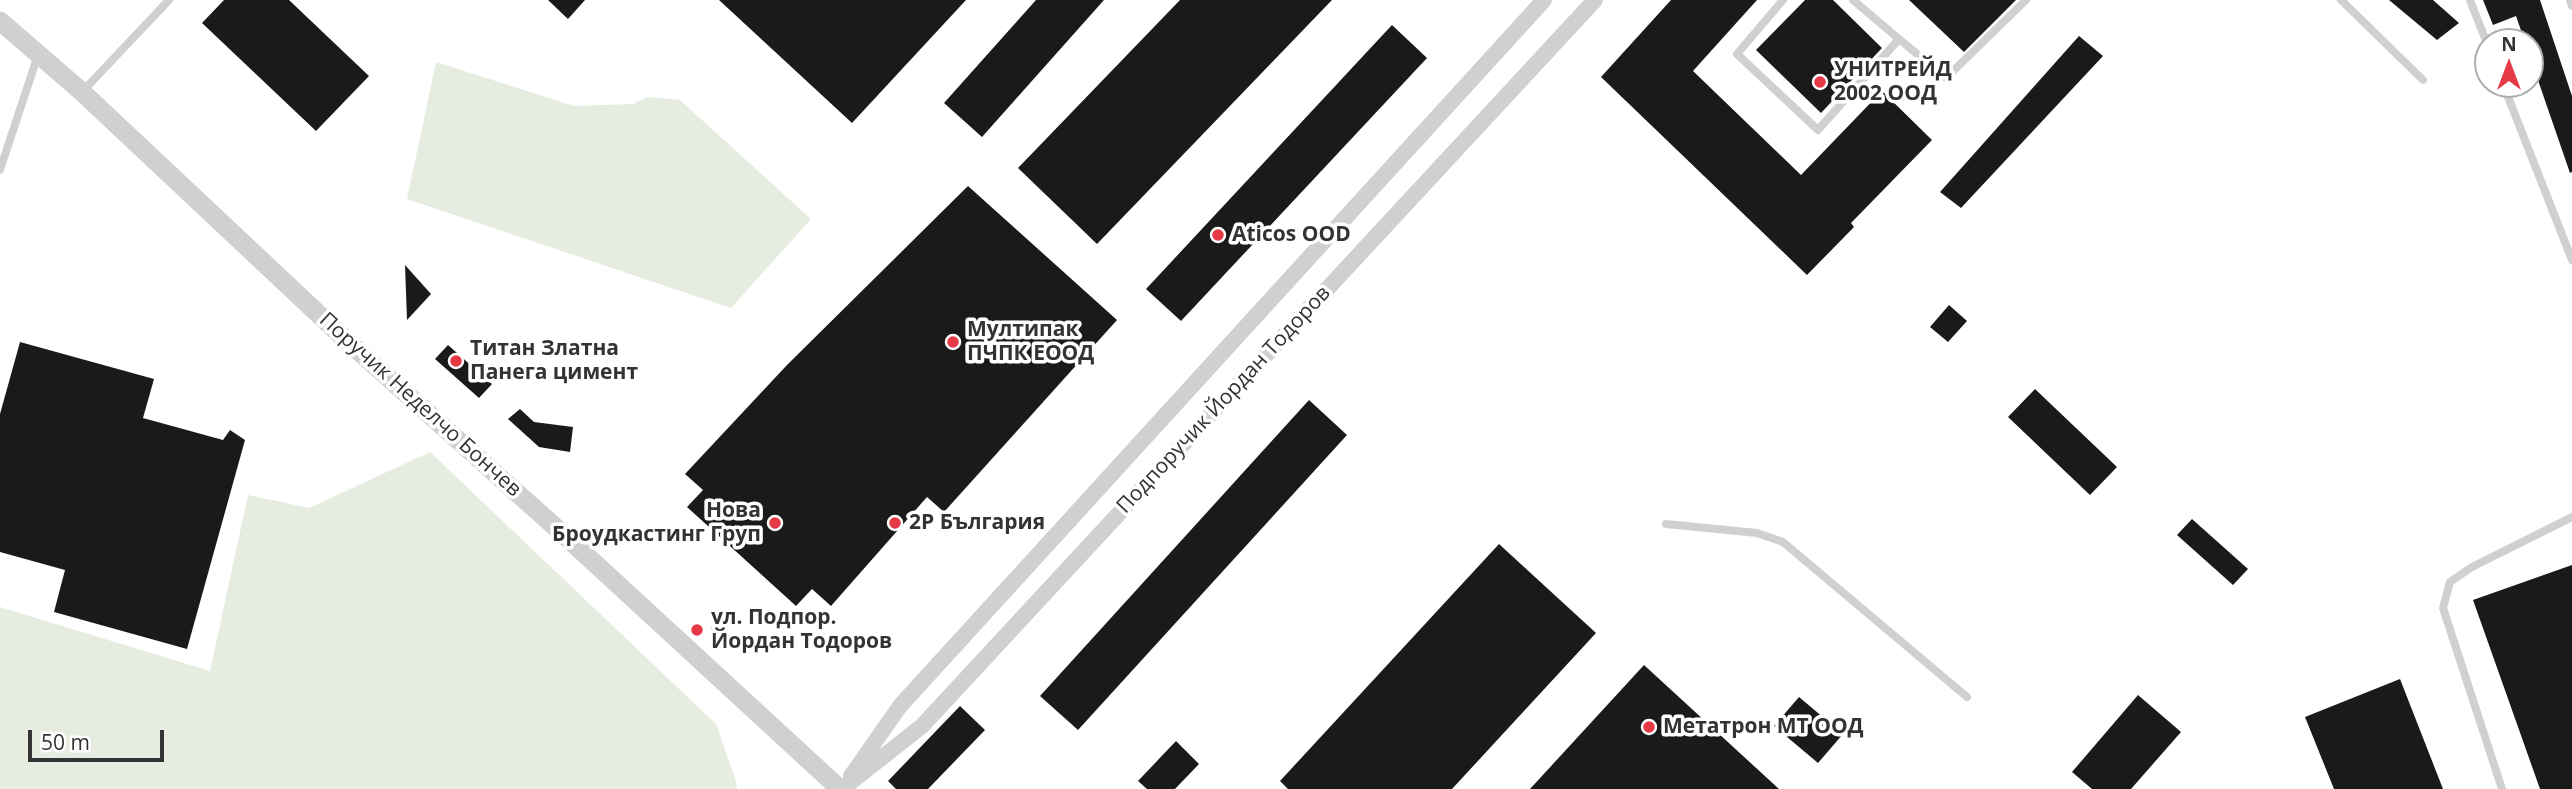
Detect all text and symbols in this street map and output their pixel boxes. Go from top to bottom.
north arrow [2474,28,2544,98]
text: N [2501,31,2517,57]
place label: УНИТРЕЙД 2002 ООД [1834,57,1952,107]
marker: УНИТРЕЙД 2002 ООД [1812,74,1828,90]
place label: Aticos OOD [1232,222,1351,248]
marker: Aticos OOD [1210,227,1226,243]
street label: Подпоручик Йордан Тодоров [1112,281,1336,519]
street label: Поручик Неделчо Бончев [314,308,526,502]
place label: Мултипак ПЧПК ЕООД [967,317,1094,367]
marker: Мултипак ПЧПК ЕООД [945,334,961,350]
place label: Титан Златна Панега цимент [470,336,638,386]
marker: Титан Златна Панега цимент [448,353,464,369]
place label: Нова Броудкастинг Груп [552,498,761,548]
place label: 2Р България [909,510,1045,536]
marker: Нова Броудкастинг Груп [767,515,783,531]
marker: 2Р България [887,515,903,531]
place label: ул. Подпор. Йордан Тодоров [711,605,892,655]
marker: ул. Подпор. Йордан Тодоров [689,622,705,638]
place label: Метатрон МТ ООД [1663,714,1864,740]
scale bar [32,716,168,760]
marker: Метатрон МТ ООД [1641,719,1657,735]
text: 50 m [41,728,90,756]

